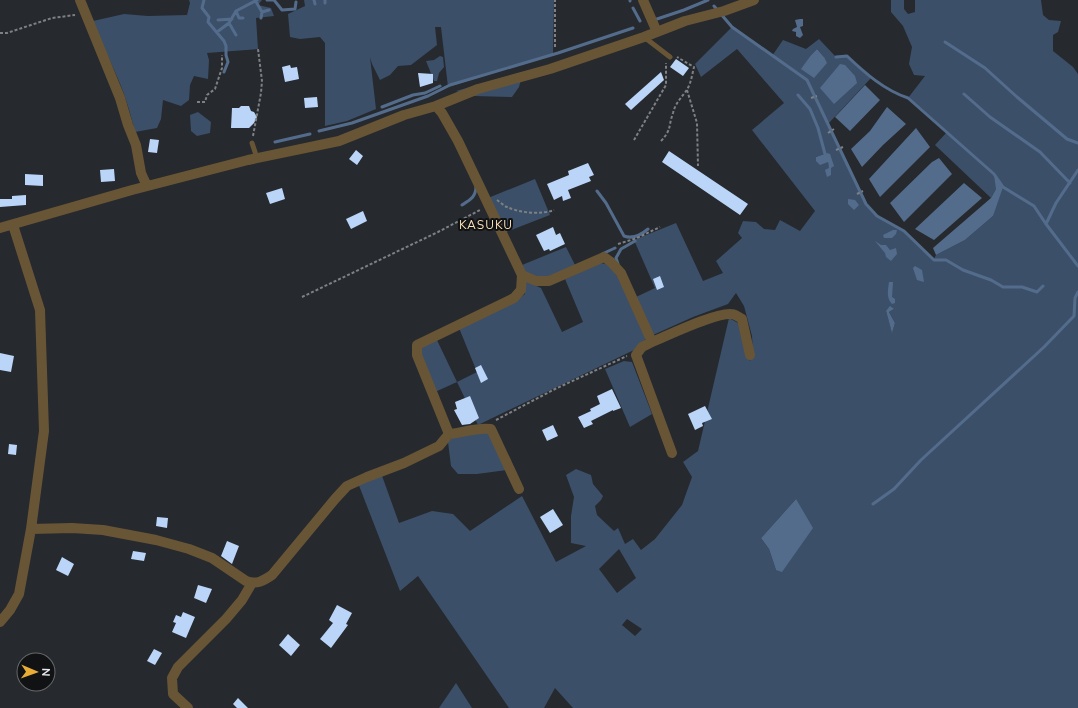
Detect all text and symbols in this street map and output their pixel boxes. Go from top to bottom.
district label: KASUKU [459,217,513,233]
north arrow [16,652,56,692]
text: N [38,668,53,677]

